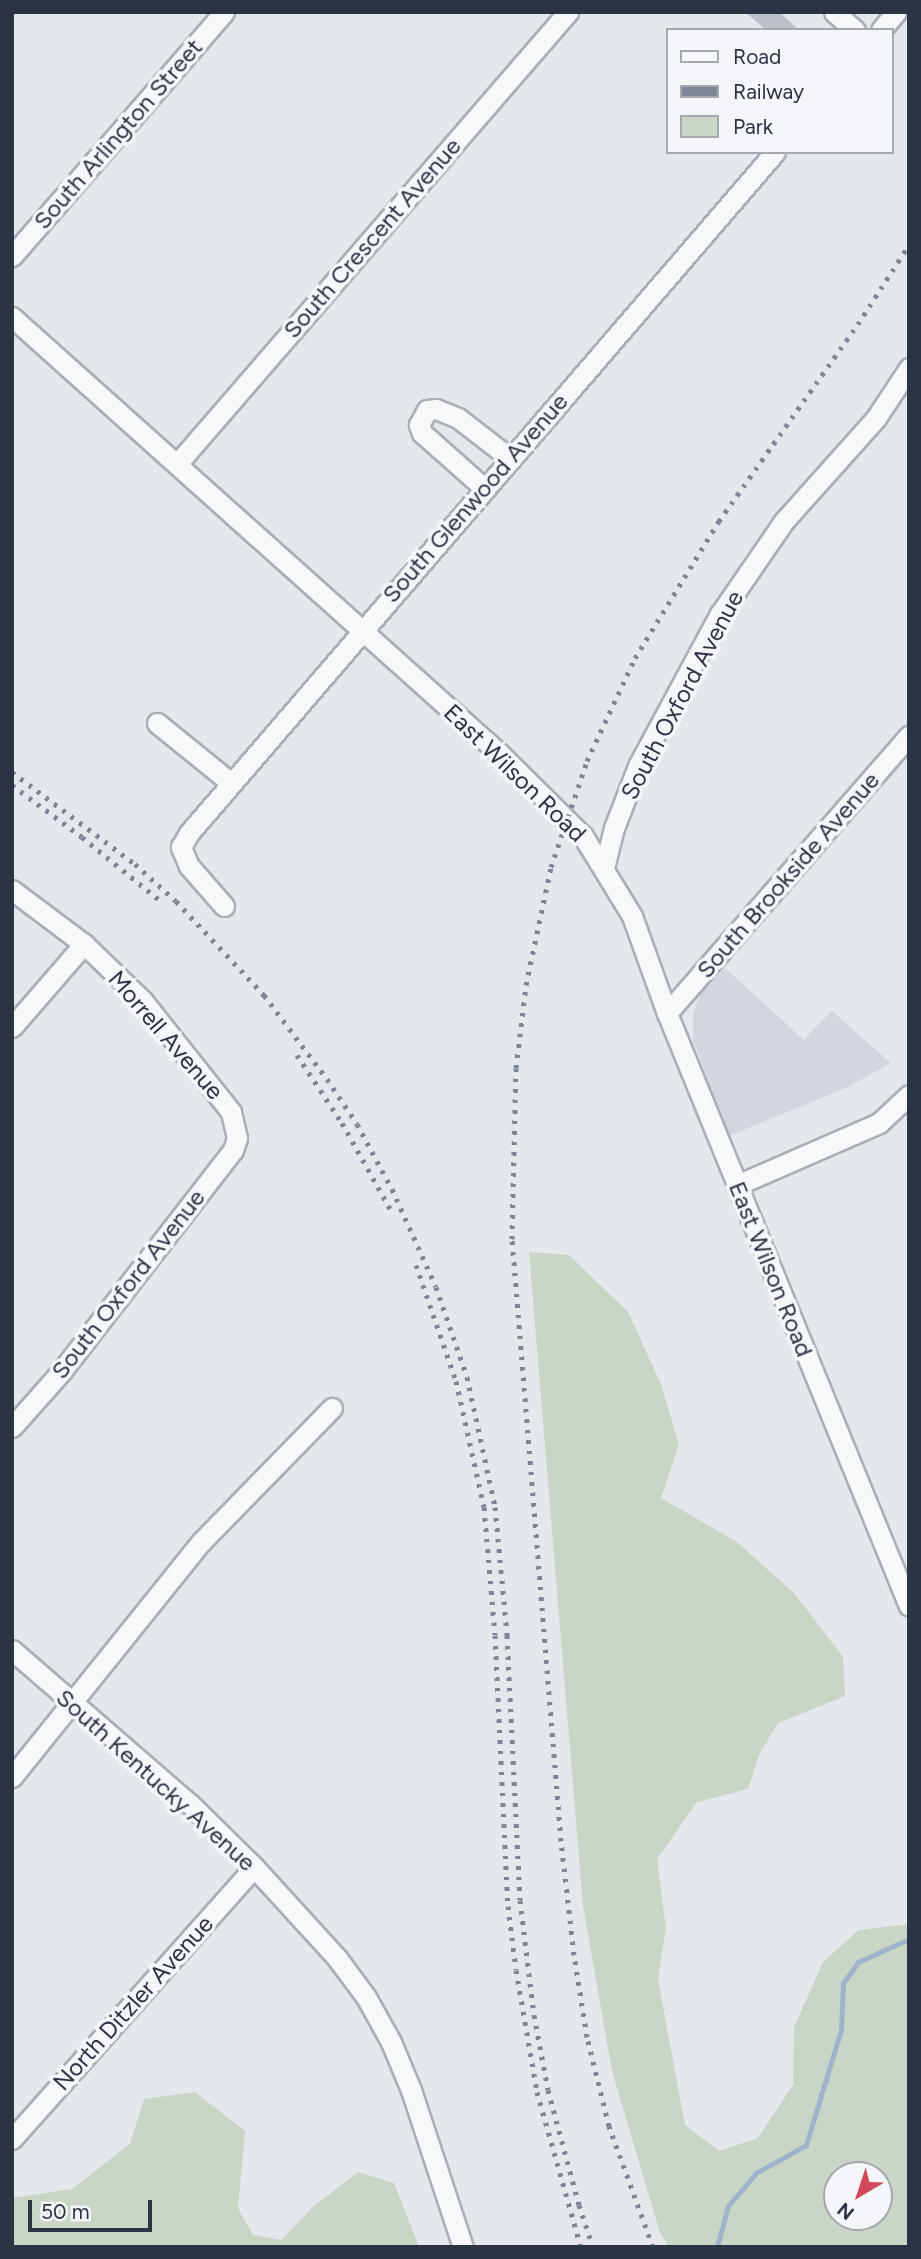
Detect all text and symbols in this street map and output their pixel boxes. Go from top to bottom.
legend [666,28,893,154]
street label: South Arlington Street [28,33,208,235]
text: Road [733,44,781,69]
text: Railway [733,79,804,104]
text: Park [733,114,773,139]
street label: South Crescent Avenue [277,132,467,344]
street label: South Glenwood Avenue [376,387,574,609]
street label: South Oxford Avenue [615,586,749,804]
street label: East Wilson Road [438,698,592,848]
street label: South Brookside Avenue [691,766,885,984]
street label: Morrell Avenue [102,965,230,1105]
street label: East Wilson Road [723,1177,819,1361]
street label: South Oxford Avenue [45,1184,211,1384]
street label: South Kentucky Avenue [50,1683,262,1877]
street label: North Ditzler Avenue [47,1910,219,2096]
north arrow [823,2161,893,2231]
scale bar [32,2186,156,2230]
text: N [833,2198,859,2225]
text: 50 m [41,2199,90,2224]

